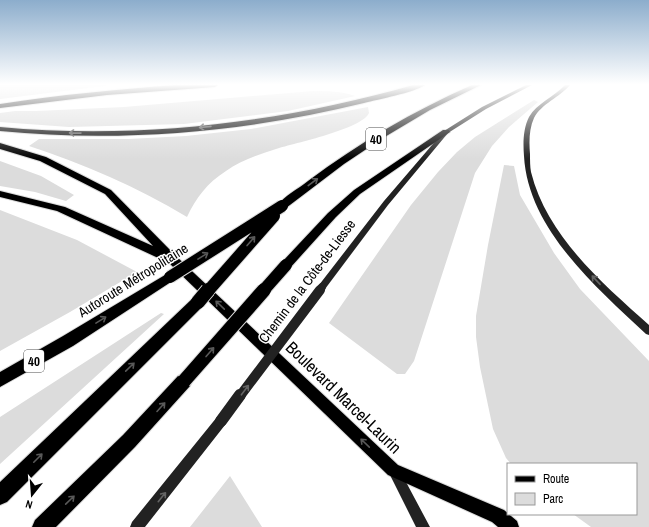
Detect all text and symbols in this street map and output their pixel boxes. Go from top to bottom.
one-way arrow [199,123,212,131]
road number: 40 [366,128,386,150]
one-way arrow [69,129,82,137]
one-way arrow [308,178,319,187]
street label: Chemin de la Côte-de-Liesse [255,216,359,346]
one-way arrow [247,236,256,247]
street label: Autoroute Métropolitaine [74,239,191,322]
one-way arrow [197,252,208,260]
one-way arrow [591,275,600,285]
one-way arrow [215,300,225,310]
one-way arrow [95,316,106,324]
street label: Boulevard Marcel-Laurin [281,336,407,458]
one-way arrow [205,347,215,357]
road number: 40 [24,350,44,372]
one-way arrow [125,363,135,372]
one-way arrow [240,384,249,395]
one-way arrow [156,402,166,412]
one-way arrow [360,439,370,448]
one-way arrow [33,453,43,463]
legend [507,463,637,515]
text: Route [543,471,569,487]
north arrow [12,475,52,515]
one-way arrow [158,491,166,502]
text: Parc [543,491,563,507]
one-way arrow [65,495,75,505]
text: N [24,497,34,512]

